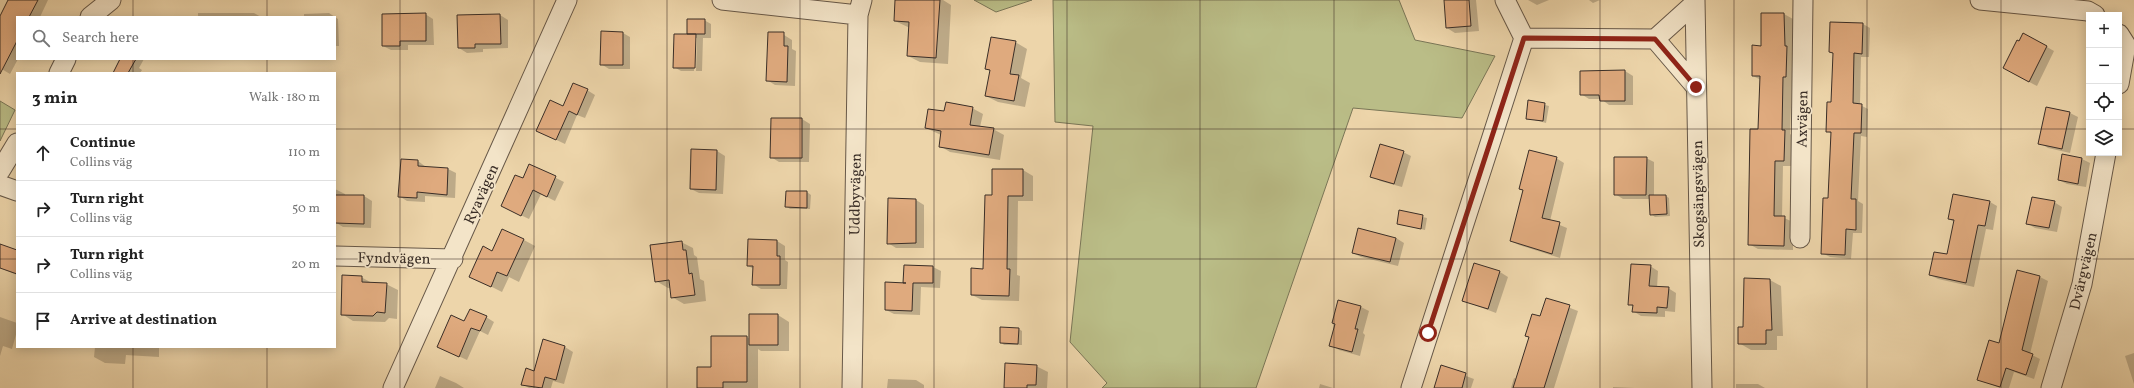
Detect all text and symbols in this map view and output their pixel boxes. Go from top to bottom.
map controls [2086,12,2122,156]
button: + [2086,12,2122,48]
search box [16,16,336,60]
icon: search [30,27,52,49]
text: Search here [62,28,139,49]
button: − [2086,48,2122,84]
route end [1687,78,1705,96]
button: locate [2086,84,2122,120]
text: 3 min [32,87,78,110]
text: Walk · 180 m [249,89,320,107]
street label: Axvägen [1792,90,1815,148]
button: layers [2086,120,2122,156]
text: Continue [70,133,135,154]
street label: Skogsängsvägen [1688,140,1711,248]
icon: ahead [32,142,54,164]
text: 110 m [288,144,320,162]
street label: Uddbyvägen [845,153,868,235]
text: Collins väg [70,154,132,172]
street label: Ryavägen [460,161,505,228]
text: Turn right [70,189,144,210]
icon: right [32,198,54,220]
text: 50 m [292,200,320,218]
text: Collins väg [70,210,132,228]
street label: Dvärgvägen [2065,230,2104,312]
text: Turn right [70,245,144,266]
street label: Fyndvägen [357,248,431,271]
icon: right [32,254,54,276]
text: 20 m [291,256,320,274]
text: Collins väg [70,266,132,284]
icon: arrive [32,310,54,332]
text: Arrive at destination [70,310,217,331]
route start [1419,324,1437,342]

